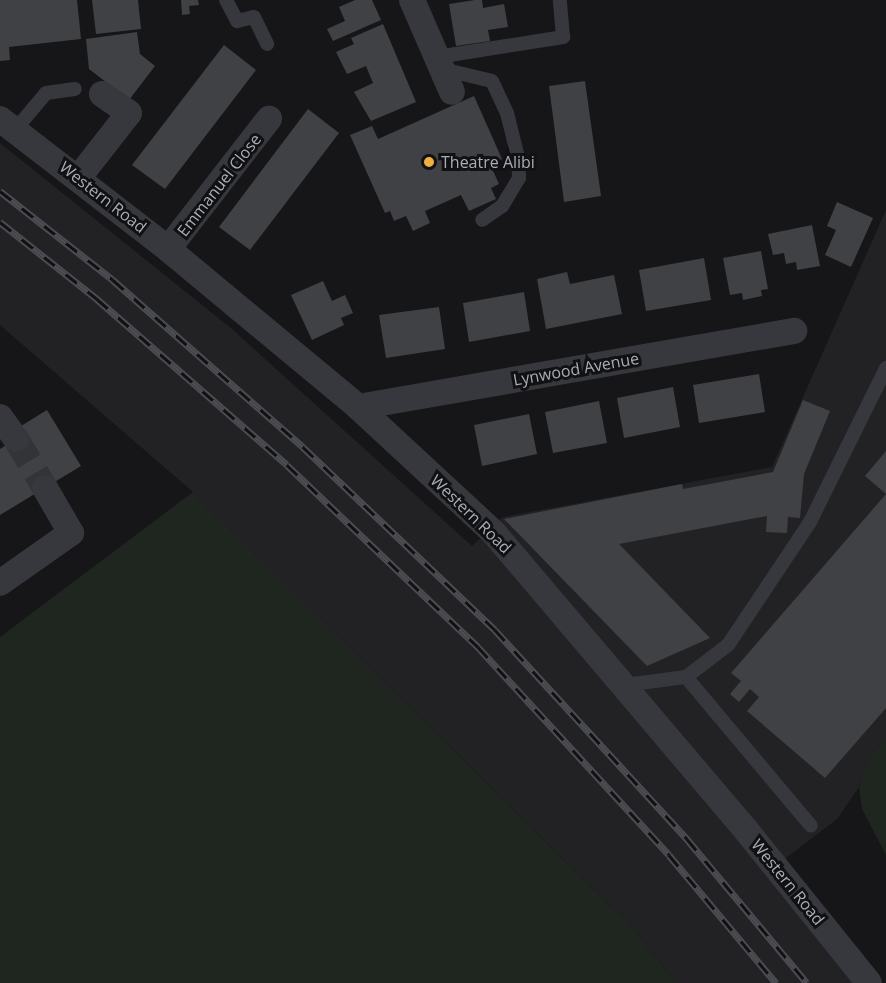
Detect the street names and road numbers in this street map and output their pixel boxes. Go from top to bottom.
street label: Emmanuel Close [173,130,265,240]
street label: Western Road [56,157,150,237]
street label: Lynwood Avenue [512,348,640,390]
street label: Western Road [427,471,515,557]
street label: Western Road [748,835,828,929]

